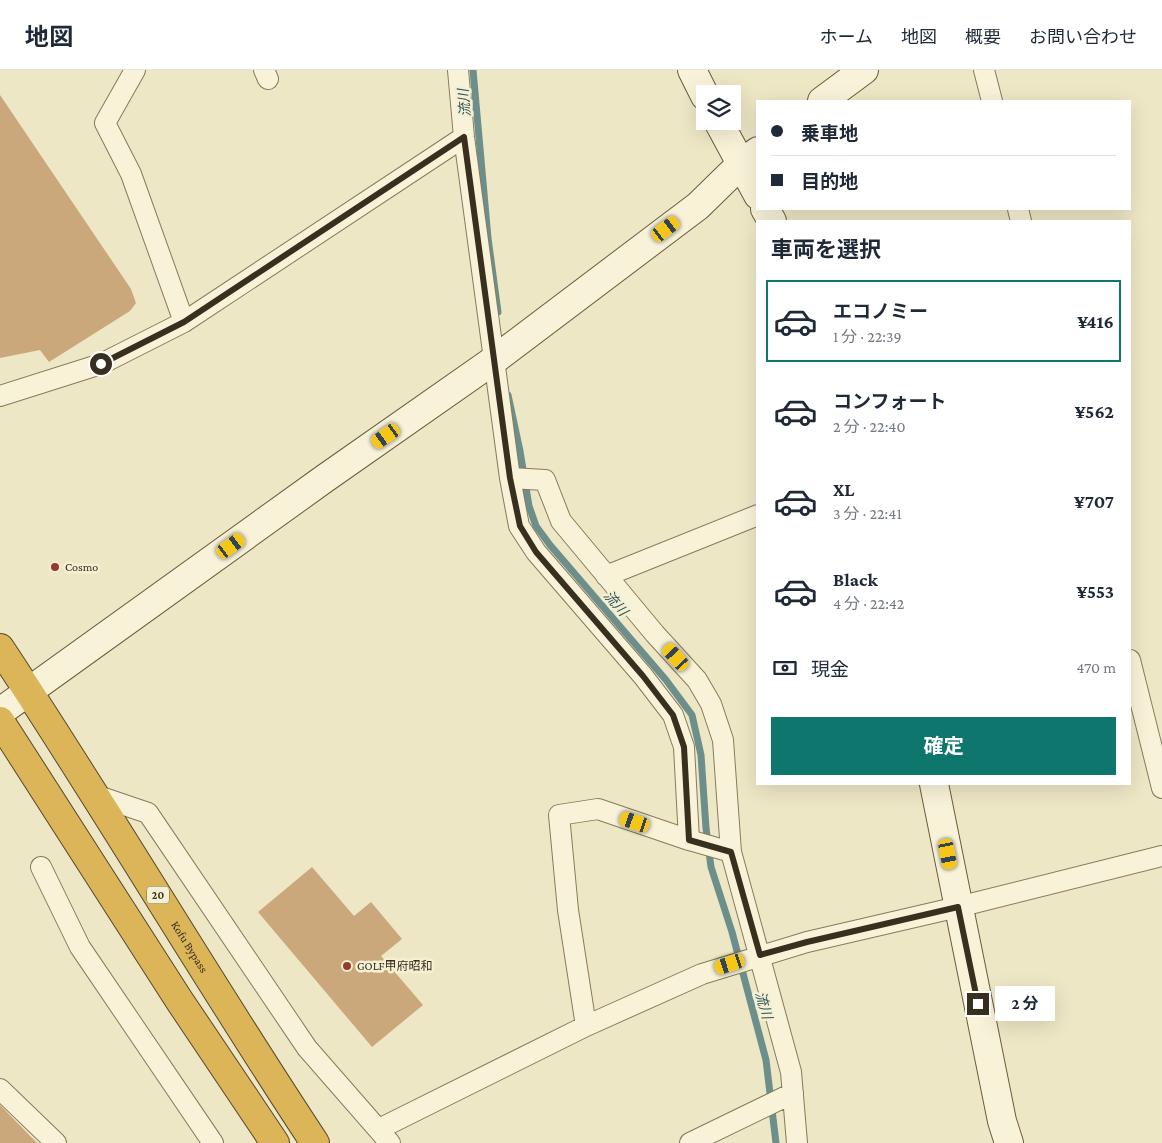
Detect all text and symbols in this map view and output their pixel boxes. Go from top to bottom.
text: 地図 [25,23,73,50]
text: ホーム [820,27,873,47]
text: 地図 [901,27,937,47]
text: 概要 [965,27,1001,47]
text: お問い合わせ [1029,27,1137,47]
map controls [696,85,741,130]
button: layers [696,85,741,130]
water label: 流川 [455,86,473,118]
text: 乗車地 [801,123,858,144]
text: 目的地 [801,171,858,192]
car [649,214,682,244]
text: 車両を選択 [771,237,881,262]
icon: car [773,299,818,344]
text: エコノミー [833,301,928,322]
text: ¥416 [1077,311,1114,332]
text: 1 分 · 22:39 [833,328,902,345]
route start [90,353,112,375]
icon: car [773,389,818,434]
text: コンフォート [833,391,946,412]
text: ¥562 [1075,401,1114,422]
text: 2 分 · 22:40 [833,418,906,435]
car [369,421,402,451]
icon: car [773,479,818,524]
text: XL [833,479,855,500]
text: ¥707 [1074,491,1114,512]
text: 3 分 · 22:41 [833,505,902,522]
car [214,531,247,561]
place label: Cosmo [65,560,98,574]
marker: Cosmo [49,561,61,573]
icon: car [773,569,818,614]
text: Black [833,569,878,590]
text: ¥553 [1076,581,1114,602]
water label: 流川 [601,587,633,620]
text: 4 分 · 22:42 [833,595,905,612]
car [660,641,691,673]
icon: cash [771,654,799,682]
text: 現金 [811,659,849,680]
text: 470 m [1076,659,1116,676]
button: 確定 [771,717,1116,775]
car [618,810,651,834]
car [937,838,958,870]
road number: 20 [147,886,169,904]
street label: Kofu Bypass [168,919,211,976]
car [713,952,746,976]
place label: GOLF甲府昭和 [357,959,433,973]
marker: GOLF甲府昭和 [341,960,353,972]
callout: 2 分 [996,986,1056,1022]
water label: 流川 [752,989,776,1023]
route end [967,993,989,1015]
text: 2 分 [1011,995,1039,1012]

